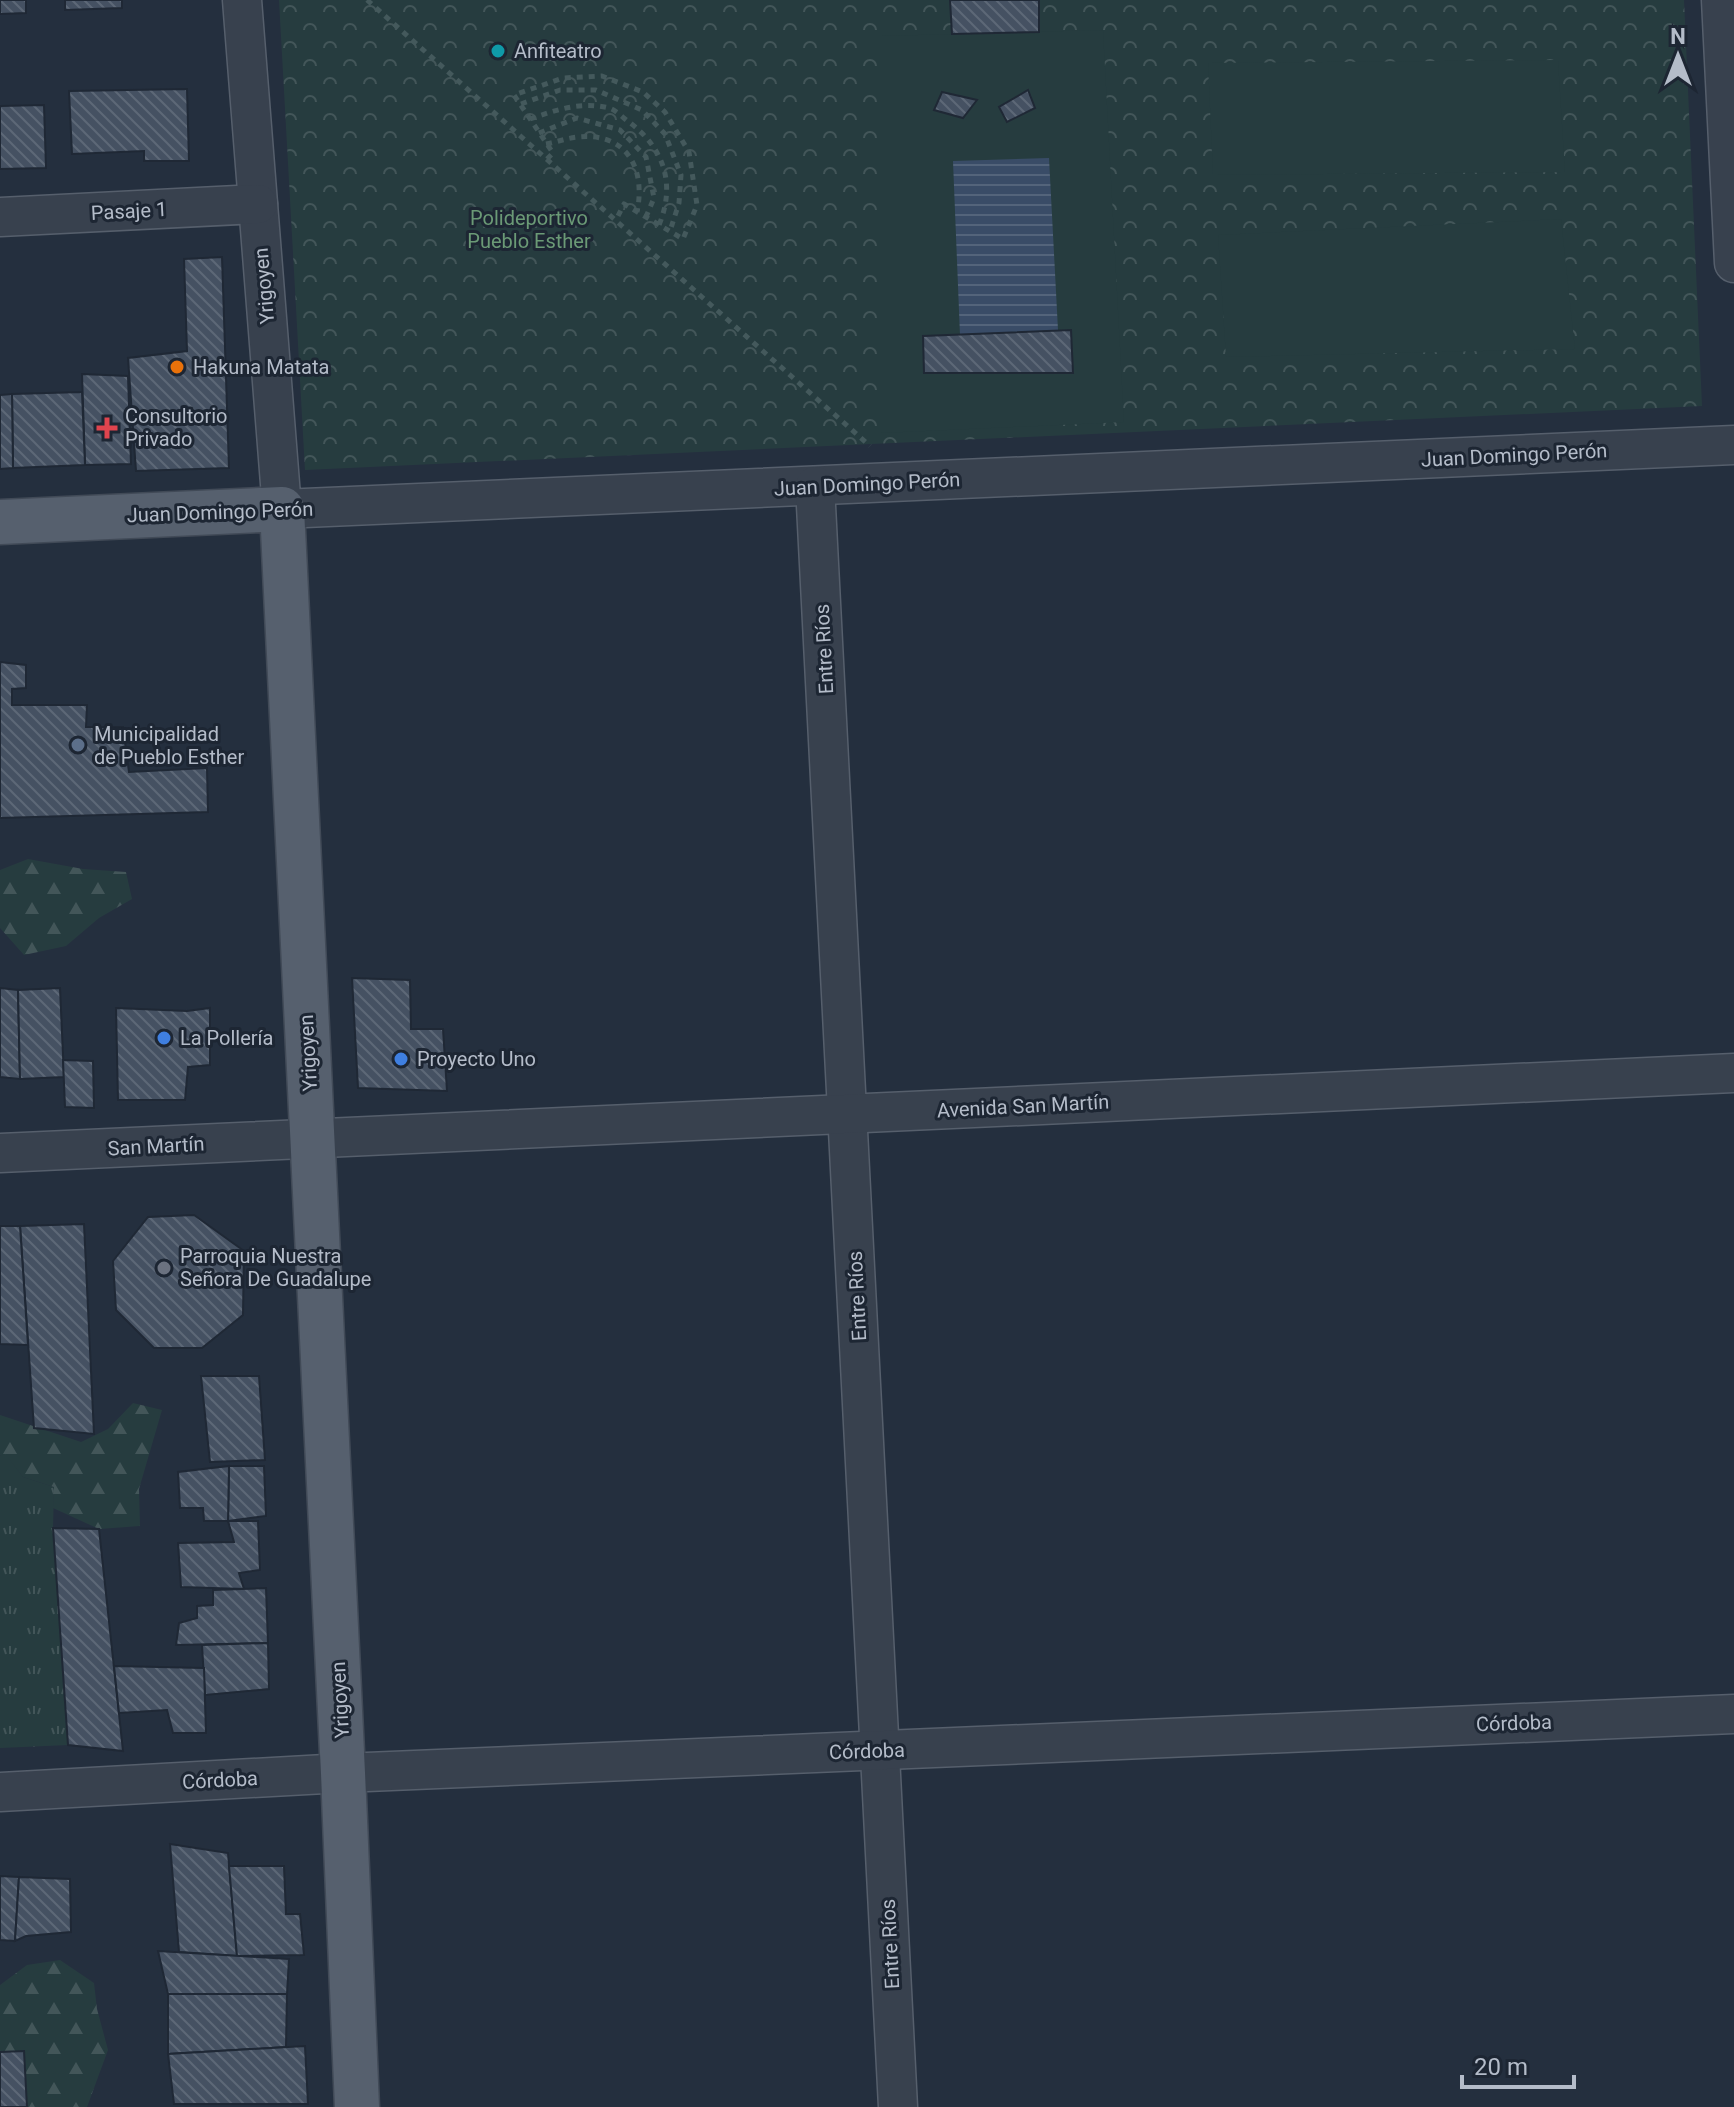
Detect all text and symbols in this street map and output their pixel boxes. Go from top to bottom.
north arrow [1638,16,1718,96]
text: N [1670,24,1686,49]
place label: Anfiteatro [514,39,602,63]
marker: Anfiteatro [489,42,507,60]
street label: Pasaje 1 [90,197,168,225]
park label: Polideportivo Pueblo Esther [467,206,591,253]
street label: Yrigoyen [249,247,279,325]
place label: Hakuna Matata [193,355,329,379]
marker: Hakuna Matata [168,358,186,376]
place label: Consultorio Privado [125,404,227,451]
marker: Consultorio Privado [96,417,118,439]
street label: Juan Domingo Perón [1420,438,1608,472]
street label: Juan Domingo Perón [773,467,961,501]
street label: Juan Domingo Perón [126,497,314,527]
street label: Entre Ríos [810,603,838,695]
place label: Municipalidad de Pueblo Esther [94,722,244,769]
marker: Municipalidad de Pueblo Esther [69,736,87,754]
street label: Yrigoyen [294,1014,322,1092]
place label: La Pollería [180,1026,273,1050]
marker: La Pollería [155,1029,173,1047]
place label: Proyecto Uno [417,1047,536,1071]
marker: Proyecto Uno [392,1050,410,1068]
street label: Avenida San Martín [936,1089,1110,1123]
street label: San Martín [107,1131,205,1161]
place label: Parroquia Nuestra Señora De Guadalupe [180,1244,371,1291]
street label: Entre Ríos [843,1250,871,1342]
marker: Parroquia Nuestra Señora De Guadalupe [155,1259,173,1277]
street label: Yrigoyen [326,1661,354,1739]
street label: Córdoba [1476,1710,1552,1736]
street label: Córdoba [829,1738,905,1764]
street label: Córdoba [182,1766,258,1794]
street label: Entre Ríos [876,1898,904,1990]
scale bar [1462,2039,1574,2089]
text: 20 m [1474,2053,1528,2081]

